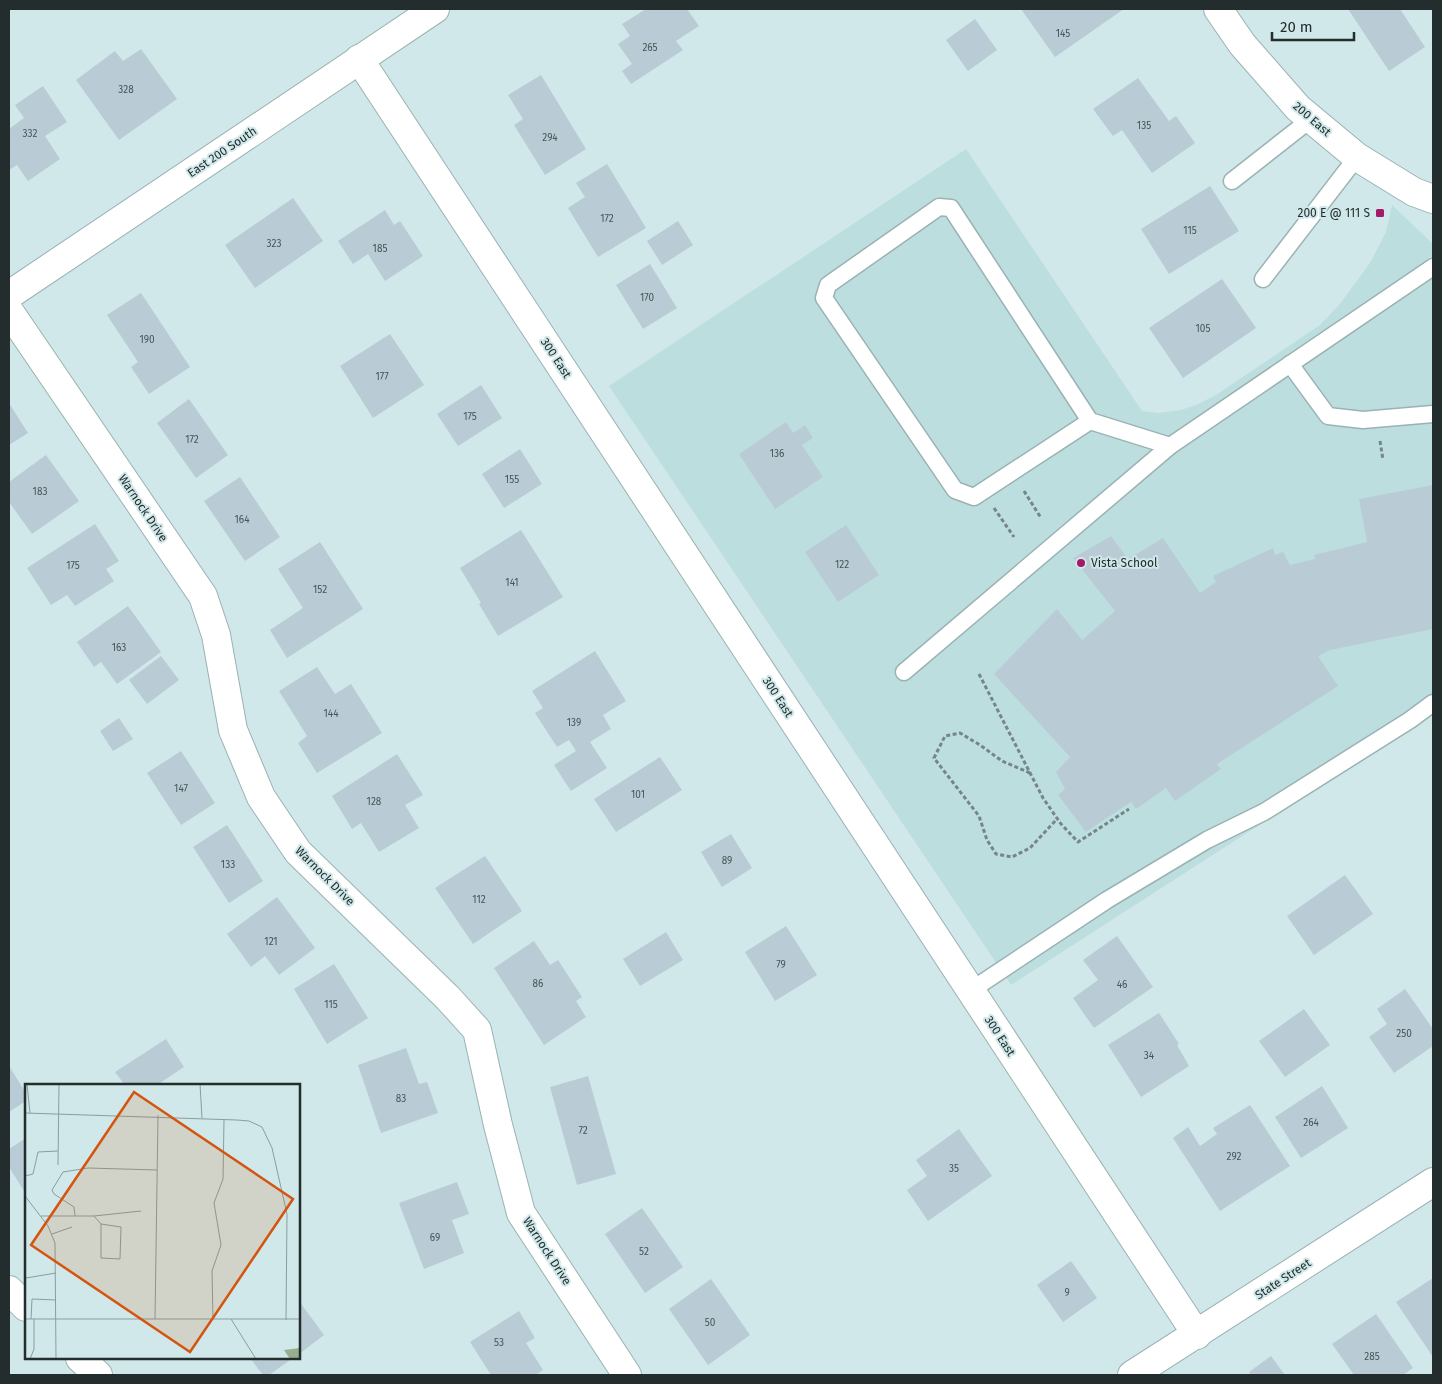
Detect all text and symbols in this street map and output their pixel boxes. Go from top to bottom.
scale bar [1272,10,1354,42]
text: 20 m [1280,18,1313,36]
house number: 145 [1056,28,1070,40]
house number: 265 [642,42,658,54]
house number: 328 [118,84,134,96]
street label: 200 East [1290,99,1334,140]
house number: 135 [1137,120,1151,132]
street label: East 200 South [185,124,259,180]
house number: 332 [23,128,37,140]
house number: 294 [542,132,558,144]
place label: 200 E @ 111 S [1297,206,1370,220]
marker: 200 E @ 111 S [1374,207,1386,219]
house number: 172 [600,213,614,225]
house number: 115 [1183,225,1197,237]
house number: 323 [267,238,281,250]
house number: 185 [373,243,387,255]
house number: 170 [640,292,655,304]
house number: 105 [1196,323,1210,335]
house number: 190 [139,334,155,346]
street label: 300 East [538,335,575,381]
house number: 177 [375,371,389,383]
house number: 175 [463,411,477,423]
house number: 172 [185,434,199,446]
house number: 136 [770,448,784,460]
street label: Warnock Drive [115,472,171,544]
house number: 155 [505,474,519,486]
house number: 183 [33,486,47,498]
house number: 164 [235,514,250,526]
place label: Vista School [1091,556,1158,570]
marker: Vista School [1075,557,1087,569]
house number: 122 [835,559,849,571]
house number: 175 [66,560,80,572]
house number: 141 [505,577,519,589]
house number: 152 [313,584,327,596]
house number: 163 [112,642,126,654]
street label: 300 East [760,674,797,720]
house number: 144 [324,708,339,720]
house number: 139 [567,717,581,729]
house number: 147 [174,783,188,795]
house number: 101 [631,789,645,801]
house number: 128 [367,796,382,808]
street label: Warnock Drive [292,843,358,909]
house number: 89 [722,855,732,867]
house number: 133 [221,859,235,871]
house number: 112 [472,894,486,906]
house number: 121 [264,936,278,948]
house number: 79 [776,959,786,971]
house number: 86 [533,978,543,990]
house number: 46 [1117,979,1127,991]
house number: 115 [324,999,338,1011]
street label: 300 East [982,1013,1019,1059]
house number: 250 [1396,1028,1412,1040]
house number: 34 [1144,1050,1155,1062]
inset map [25,1084,300,1359]
house number: 83 [396,1093,406,1105]
house number: 264 [1303,1117,1319,1129]
house number: 72 [578,1125,588,1137]
house number: 292 [1227,1151,1241,1163]
house number: 35 [949,1163,959,1175]
street label: Warnock Drive [520,1214,574,1288]
house number: 69 [430,1232,440,1244]
house number: 52 [639,1246,649,1258]
street label: State Street [1252,1255,1314,1302]
house number: 9 [1064,1287,1070,1299]
house number: 50 [705,1317,716,1329]
house number: 53 [494,1337,504,1349]
house number: 285 [1364,1351,1380,1363]

